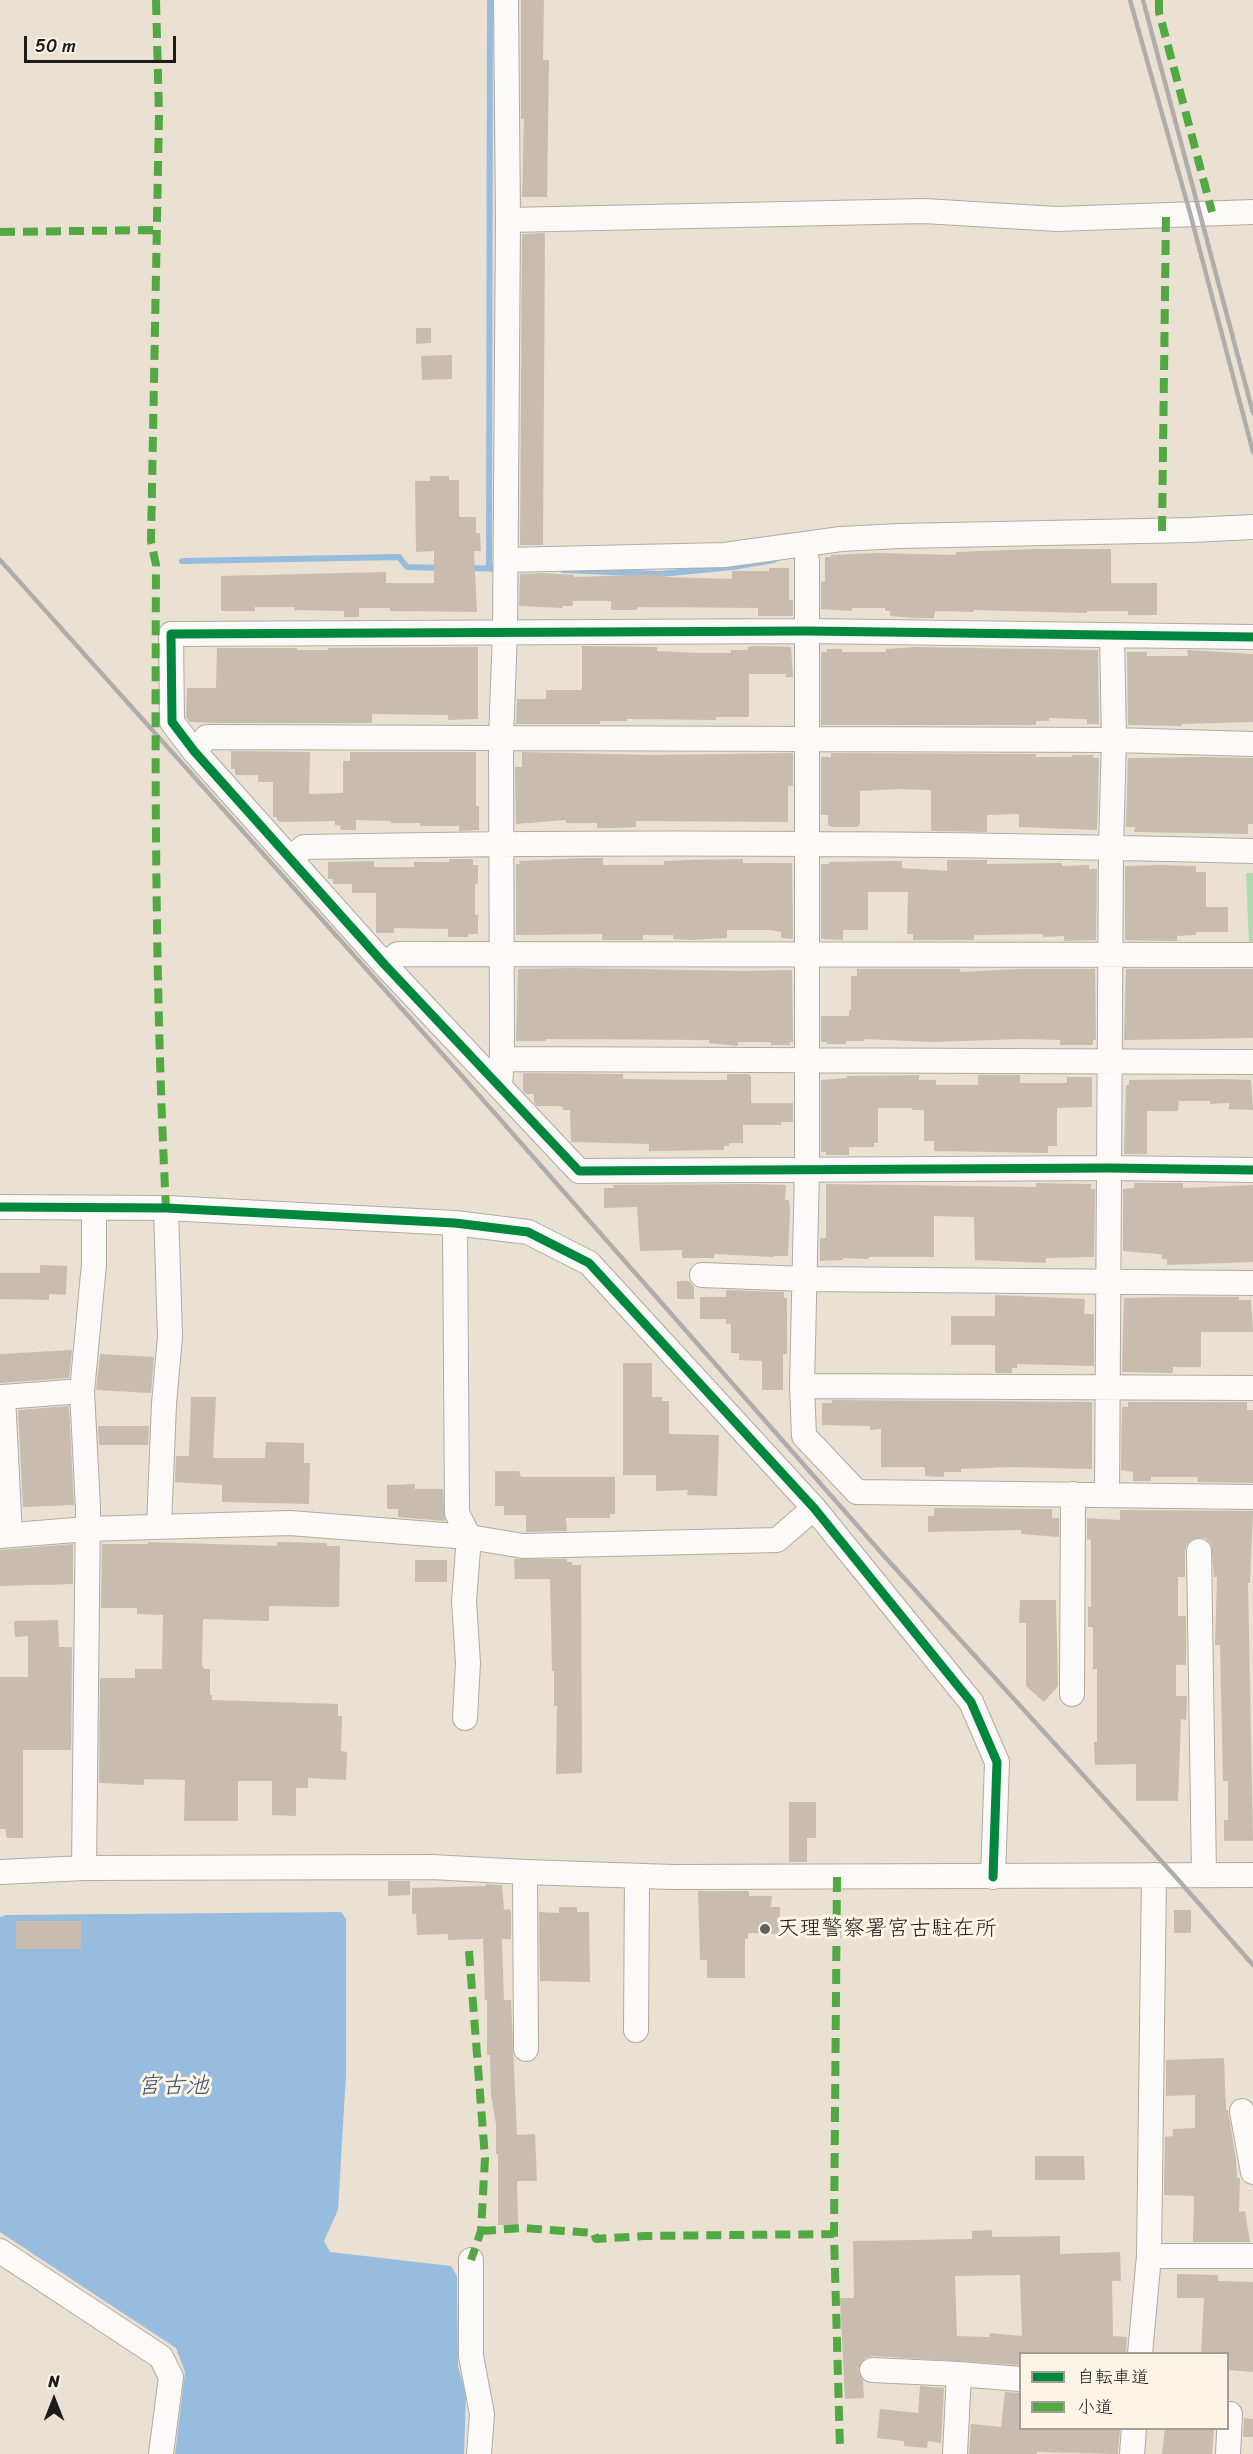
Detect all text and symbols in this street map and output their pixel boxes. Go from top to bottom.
scale bar [27,24,178,62]
text: 50 m [35,30,76,62]
place label: 天理警察署宮古駐在所 [777,1916,997,1942]
marker: 天理警察署宮古駐在所 [758,1922,772,1936]
water label: 宮古池 [137,2073,209,2101]
legend [1019,2352,1229,2430]
text: 自転車道 [1077,2361,1149,2393]
text: N [48,2367,60,2396]
north arrow [24,2370,84,2430]
text: 小道 [1077,2391,1113,2423]

